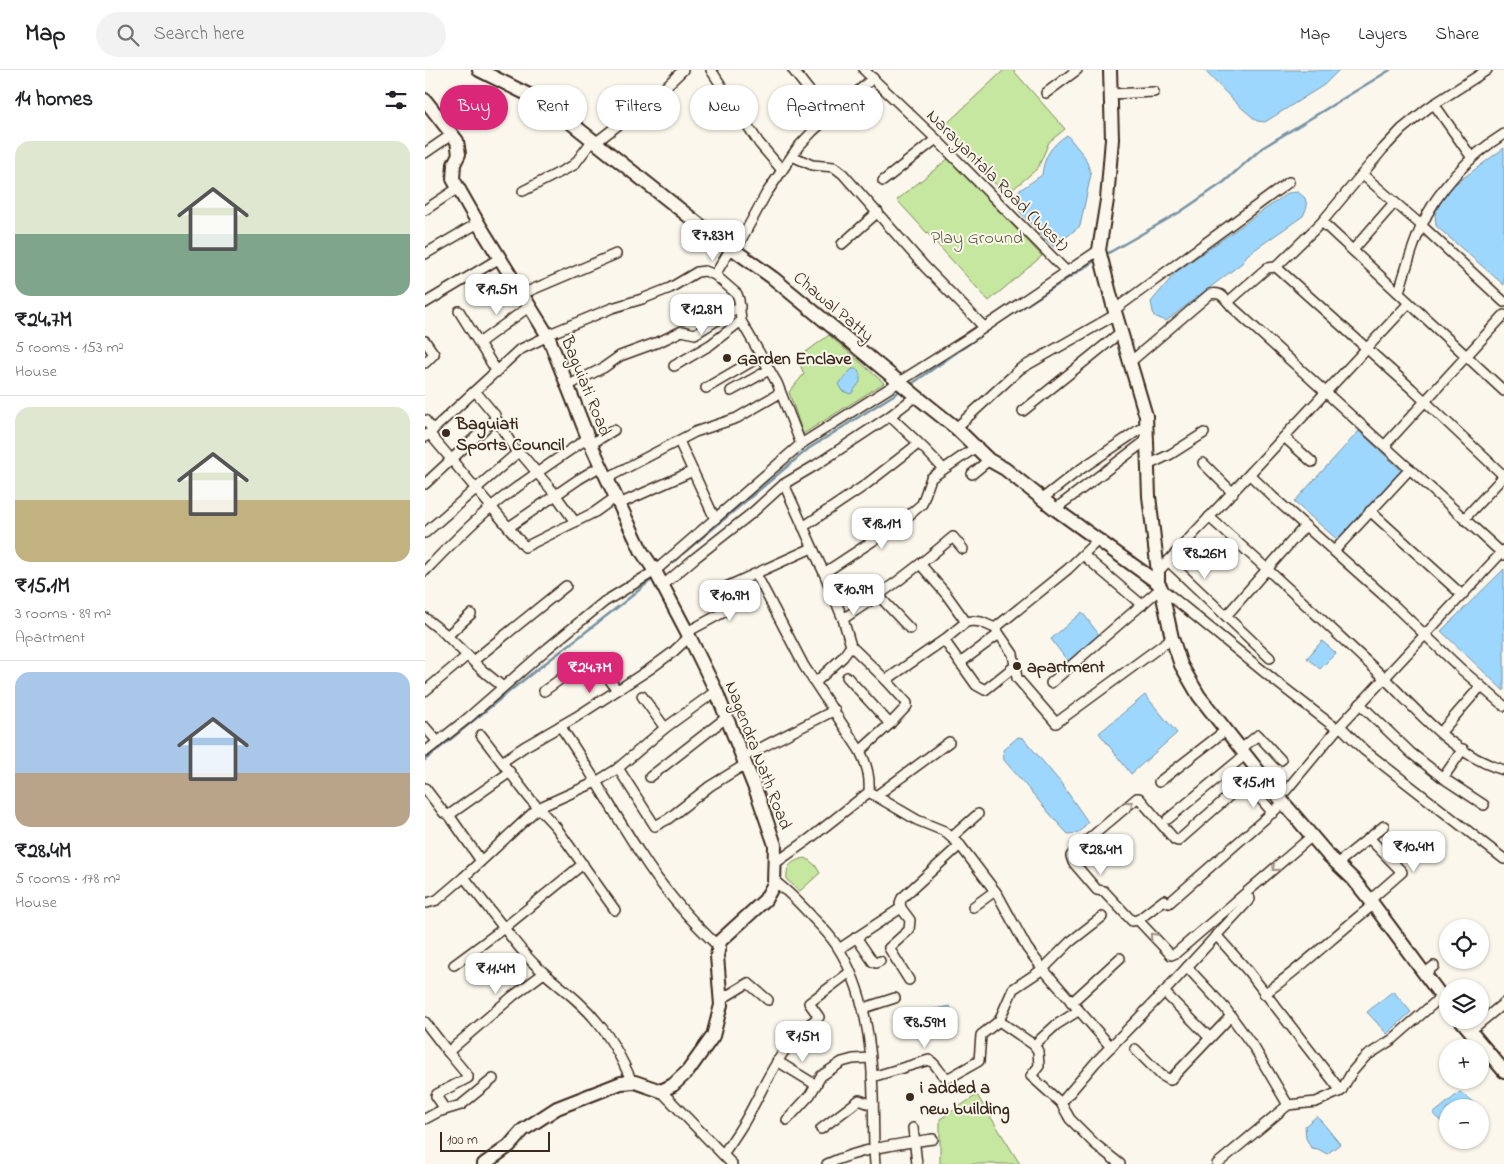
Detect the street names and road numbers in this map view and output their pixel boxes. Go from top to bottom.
street label: Narayantala Road (West) [919,104,1074,259]
street label: Chawal Patty [787,266,879,349]
street label: Baguiati Road [552,332,617,441]
street label: Nagendra Nath Road [716,678,797,834]

